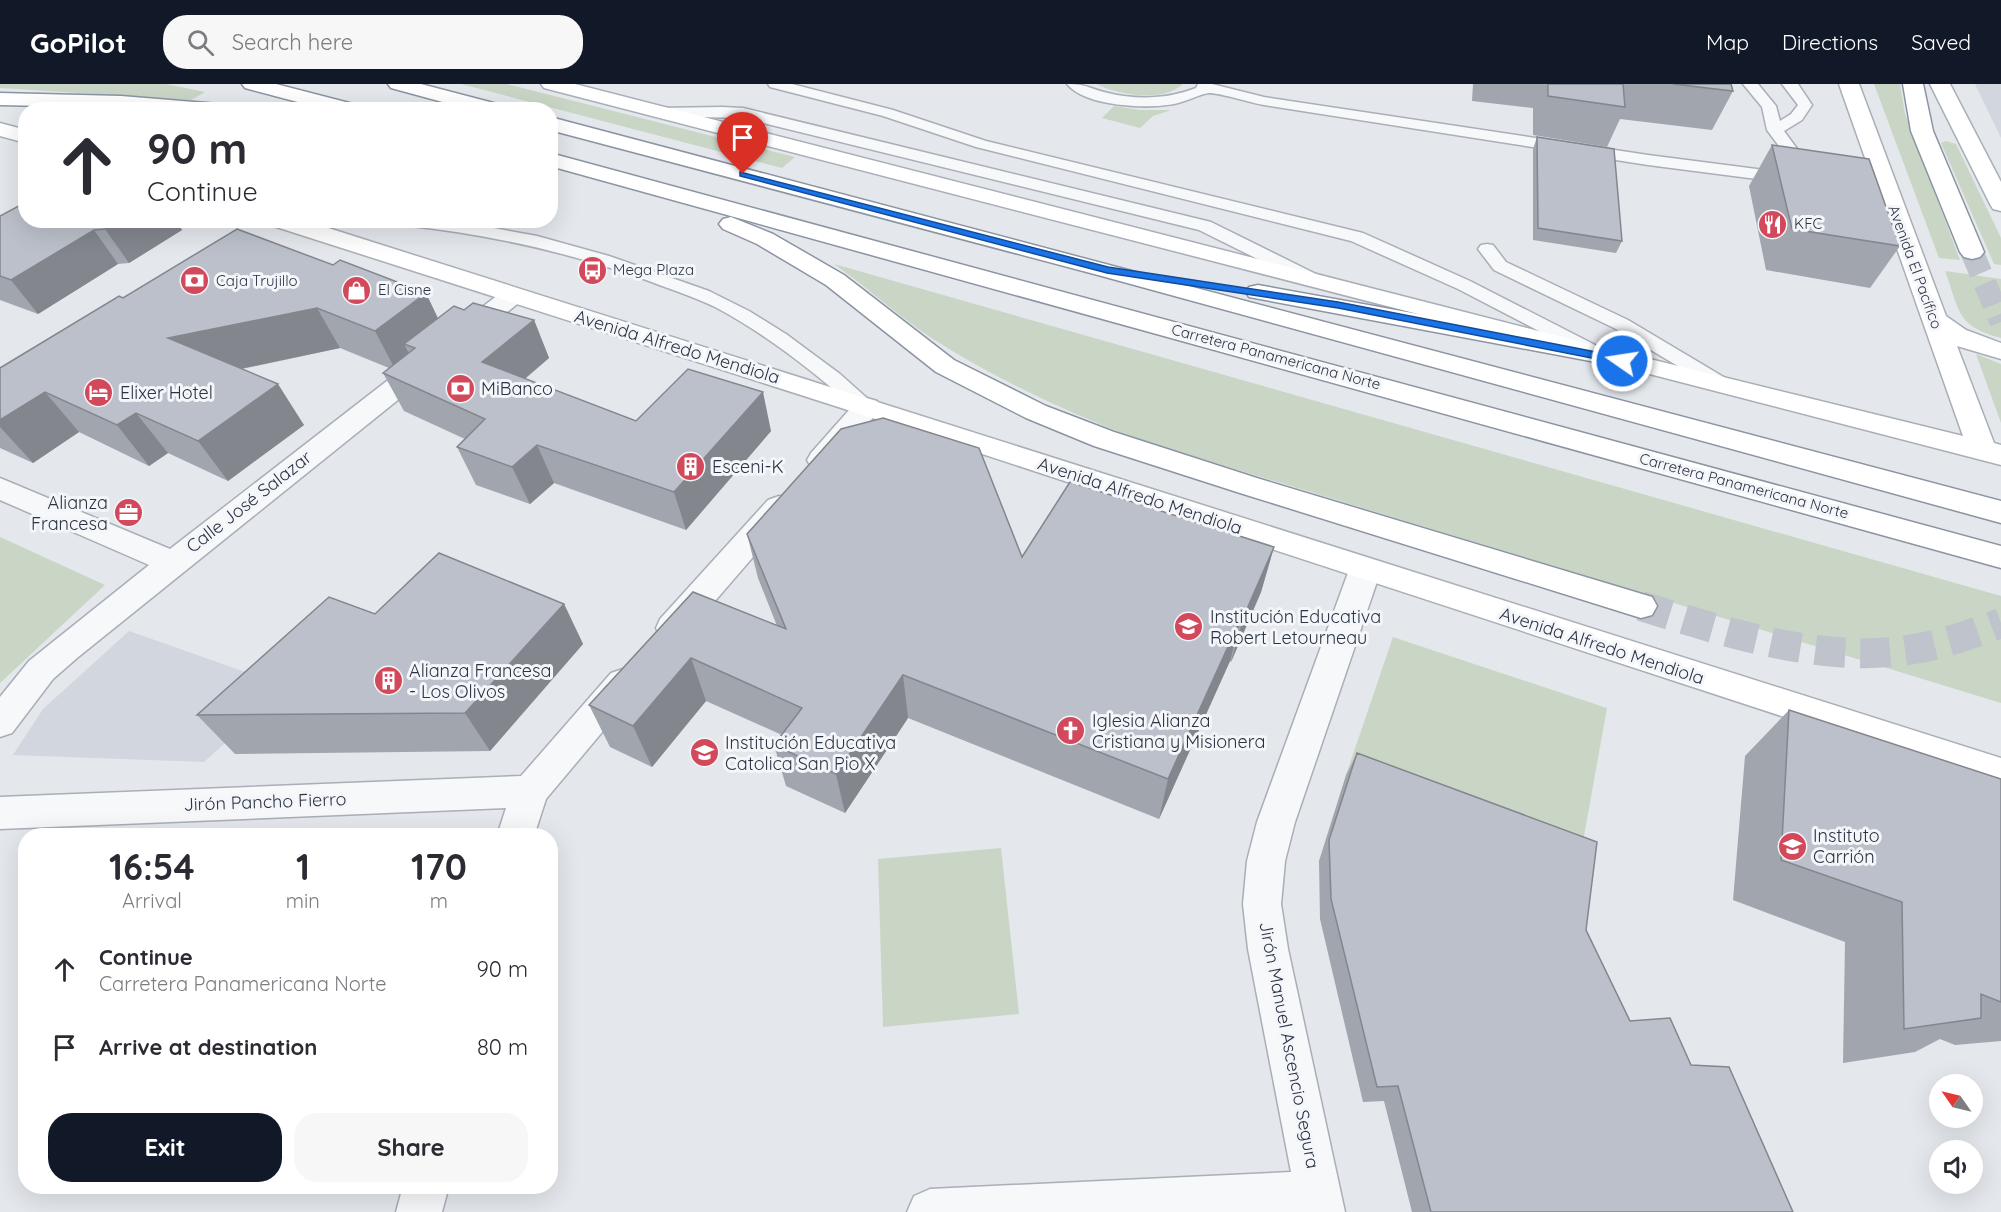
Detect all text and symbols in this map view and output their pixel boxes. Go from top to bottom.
search box [163,15,583,69]
text: GoPilot [30,25,127,60]
icon: search [184,26,217,59]
text: Search here [232,28,353,56]
text: Map [1706,29,1749,55]
text: Directions [1782,29,1878,55]
text: Saved [1911,29,1971,55]
pin [717,112,768,174]
icon: arrive [726,121,759,154]
text: 90 m [147,122,247,175]
icon: ahead [48,126,126,204]
text: Continue [147,174,258,208]
street label: Avenida El Pacífico [1884,202,1947,331]
restaurant icon: KFC [1757,208,1789,240]
place label: KFC [1794,214,1822,233]
bus stop icon: Mega Plaza [576,254,608,286]
place label: Mega Plaza [613,260,694,279]
bank icon: Caja Trujillo [179,265,211,297]
place label: Caja Trujillo [216,271,298,290]
shop icon: El Cisne [341,274,373,306]
place label: El Cisne [378,280,431,299]
street label: Avenida Alfredo Mendiola [572,304,783,389]
street label: Carretera Panamericana Norte [1170,319,1383,394]
position arrow [1590,329,1654,393]
bank icon: MiBanco [444,373,476,405]
hotel icon: Elixer Hotel [83,377,115,409]
place label: MiBanco [481,377,553,400]
place label: Elixer Hotel [120,381,213,404]
street label: Calle José Salazar [181,445,316,558]
street label: Carretera Panamericana Norte [1638,448,1851,523]
building icon: Esceni-K [675,451,707,483]
street label: Avenida Alfredo Mendiola [1035,452,1245,539]
place label: Esceni-K [712,455,784,478]
place label: Alianza Francesa [31,491,108,535]
office icon: Alianza Francesa [113,497,145,529]
street label: Avenida Alfredo Mendiola [1497,602,1707,689]
place label: Institución Educativa Robert Letourneau [1210,605,1381,649]
school or university icon: Institución Educativa Robert Letourneau [1173,611,1205,643]
place label: Alianza Francesa - Los Olivos [409,659,551,703]
building icon: Alianza Francesa - Los Olivos [372,665,404,697]
place label: Iglesia Alianza Cristiana y Misionera [1092,709,1265,753]
church icon: Iglesia Alianza Cristiana y Misionera [1055,715,1087,747]
place label: Institución Educativa Catolica San Pio X [725,731,896,775]
school or university icon: Institución Educativa Catolica San Pio X [688,737,720,769]
street label: Jirón Pancho Fierro [183,787,347,816]
place label: Instituto Carrión [1813,824,1880,868]
school or university icon: Instituto Carrión [1776,830,1808,862]
text: 16:54 [109,844,195,889]
text: 1 [296,844,310,889]
text: 170 [411,844,467,889]
text: Arrival [122,888,182,913]
text: min [286,888,320,913]
text: m [430,888,448,913]
street label: Jirón Manuel Ascencio Segura [1254,920,1325,1170]
text: Continue [99,943,193,971]
icon: ahead [48,953,81,986]
text: 90 m [477,955,528,983]
text: Carretera Panamericana Norte [99,971,387,996]
icon: arrive [48,1031,81,1064]
text: Arrive at destination [99,1033,317,1061]
text: 80 m [477,1033,528,1061]
north arrow [1929,1074,1983,1128]
map controls [1929,1074,1983,1194]
button: Exit [48,1113,282,1182]
button: Share [294,1113,528,1182]
button: sound [1929,1140,1983,1194]

